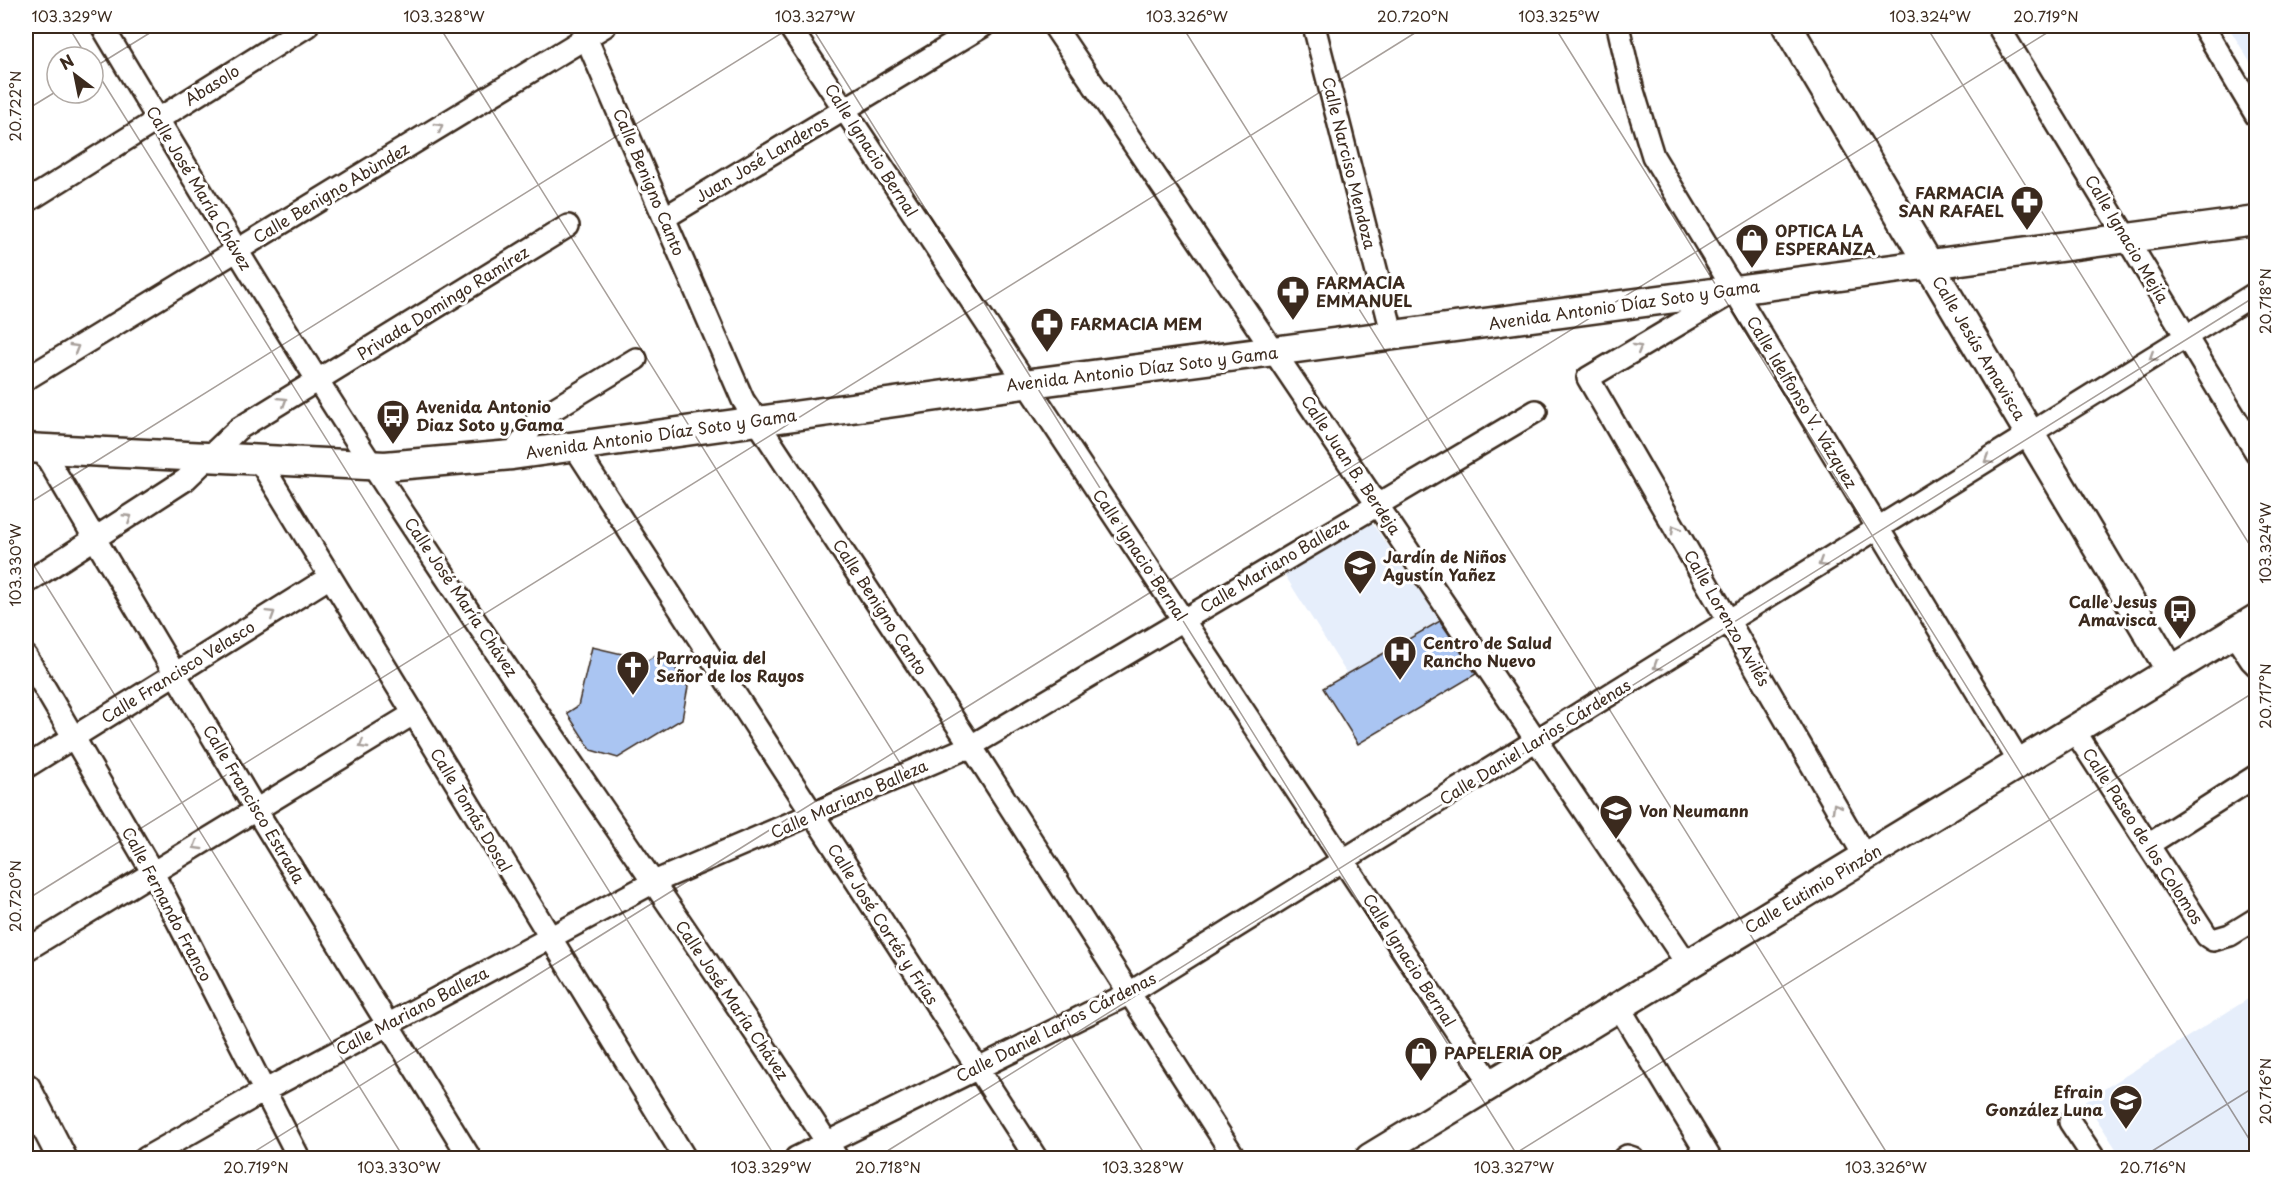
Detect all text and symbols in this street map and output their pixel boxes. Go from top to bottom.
text: 103.329°W [31,4,113,27]
text: 103.328°W [403,4,485,27]
text: 103.327°W [775,4,856,27]
text: 103.326°W [1146,4,1228,27]
text: 20.720°N [1377,4,1449,27]
text: 103.325°W [1518,4,1600,27]
text: 103.324°W [1889,4,1971,27]
text: 20.719°N [2013,4,2079,27]
north arrow [45,45,105,105]
text: N [55,48,78,75]
street label: Abasolo [179,58,244,110]
text: 20.722°N [3,71,26,141]
street label: Calle Narciso Mendoza [1317,74,1383,251]
street label: Calle Ignacio Bernal [820,78,924,221]
street label: Calle José María Chávez [141,101,259,275]
street label: Calle Benigno Canto [608,104,692,259]
street label: Juan José Landeros [690,109,833,207]
one-way arrow [433,122,443,134]
street label: Calle Benigno Abùndez [248,136,413,248]
street label: Calle Ignacio Mejía [2080,170,2176,307]
place label: FARMACIA SAN RAFAEL [1898,180,2004,222]
pharmacy icon: FARMACIA SAN RAFAEL [2009,184,2045,231]
place label: OPTICA LA ESPERANZA [1775,218,1876,260]
shop icon: OPTICA LA ESPERANZA [1734,222,1770,269]
street label: Privada Domingo Ramírez [352,239,533,365]
text: 20.718°N [2253,268,2276,334]
place label: FARMACIA EMMANUEL [1316,270,1412,312]
street label: Calle Jesús Amavisca [1927,271,2033,424]
street label: Avenida Antonio Díaz Soto y Gama [1487,273,1761,335]
pharmacy icon: FARMACIA EMMANUEL [1275,274,1311,321]
pharmacy icon: FARMACIA MEM [1029,306,1065,353]
place label: FARMACIA MEM [1070,311,1202,335]
street label: Calle Idelfonso V. Vázquez [1742,311,1864,493]
street label: Avenida Antonio Díaz Soto y Gama [1005,339,1279,397]
one-way arrow [69,344,79,356]
one-way arrow [1632,344,1642,356]
one-way arrow [2149,350,2160,361]
street label: Calle Juan B. Berdeja [1296,390,1408,539]
place label: Avenida Antonio Diaz Soto y Gama [415,394,564,436]
one-way arrow [277,397,287,409]
bus stop icon: Avenida Antonio Diaz Soto y Gama [375,398,411,445]
street label: Avenida Antonio Díaz Soto y Gama [524,402,798,464]
one-way arrow [1984,453,1994,465]
street label: Calle Ignacio Bernal [1088,484,1194,625]
text: 103.324°W [2253,502,2276,584]
street label: Calle Mariano Balleza [1195,510,1352,618]
street label: Calle José María Chávez [399,512,525,681]
one-way arrow [121,514,132,525]
text: 103.330°W [3,523,26,607]
one-way arrow [1671,525,1682,535]
street label: Calle Benigno Canto [828,534,934,679]
place label: Jardín de Niños Agustín Yañez [1382,544,1507,586]
street label: Calle Lorenzo Avilés [1679,545,1777,690]
school or university icon: Jardín de Niños Agustín Yañez [1342,548,1378,595]
one-way arrow [1818,556,1828,568]
place label: Calle Jesus Amavisca [2069,589,2157,631]
bus stop icon: Calle Jesus Amavisca [2162,593,2198,640]
one-way arrow [264,610,275,621]
street label: Calle Francisco Velasco [96,614,259,728]
place label: Centro de Salud Rancho Nuevo [1423,630,1552,672]
hospital icon: Centro de Salud Rancho Nuevo [1382,634,1418,681]
place label: Parroquia del Señor de los Rayos [656,645,805,687]
church icon: Parroquia del Señor de los Rayos [615,649,651,696]
one-way arrow [1653,659,1663,671]
text: 20.717°N [2253,663,2276,729]
street label: Calle Daniel Larios Cárdenas [1434,672,1635,810]
street label: Calle Francisco Estrada [198,720,312,887]
one-way arrow [359,737,369,749]
street label: Calle Tomás Dosal [425,743,518,876]
street label: Calle Paseo de los Colomos [2078,743,2210,928]
street label: Calle Mariano Balleza [766,753,931,844]
school or university icon: Von Neumann [1598,793,1634,840]
place label: Von Neumann [1639,798,1749,822]
one-way arrow [1832,803,1843,813]
street label: Calle Fernando Franco [117,822,219,985]
one-way arrow [193,838,203,850]
street label: Calle José Cortés y Frías [823,838,945,1009]
street label: Calle Eutimio Pinzón [1740,838,1885,939]
text: 20.720°N [3,860,26,932]
street label: Calle Ignacio Bernal [1358,888,1462,1031]
street label: Calle José María Chávez [670,915,796,1084]
street label: Calle Mariano Balleza [331,960,492,1061]
street label: Calle Daniel Larios Cárdenas [951,965,1160,1087]
shop icon: PAPELERIA OP [1403,1035,1439,1082]
place label: PAPELERIA OP [1444,1040,1562,1064]
text: 20.716°N [2253,1058,2276,1124]
place label: Efrain González Luna [1985,1079,2103,1121]
school or university icon: Efrain González Luna [2108,1083,2144,1130]
text: 20.719°N [223,1155,289,1178]
text: 103.330°W [357,1155,441,1178]
text: 103.329°W [730,1155,812,1178]
text: 20.718°N [855,1155,921,1178]
text: 103.328°W [1102,1155,1184,1178]
text: 103.327°W [1474,1155,1555,1178]
text: 103.326°W [1845,1155,1927,1178]
text: 20.716°N [2120,1155,2186,1178]

